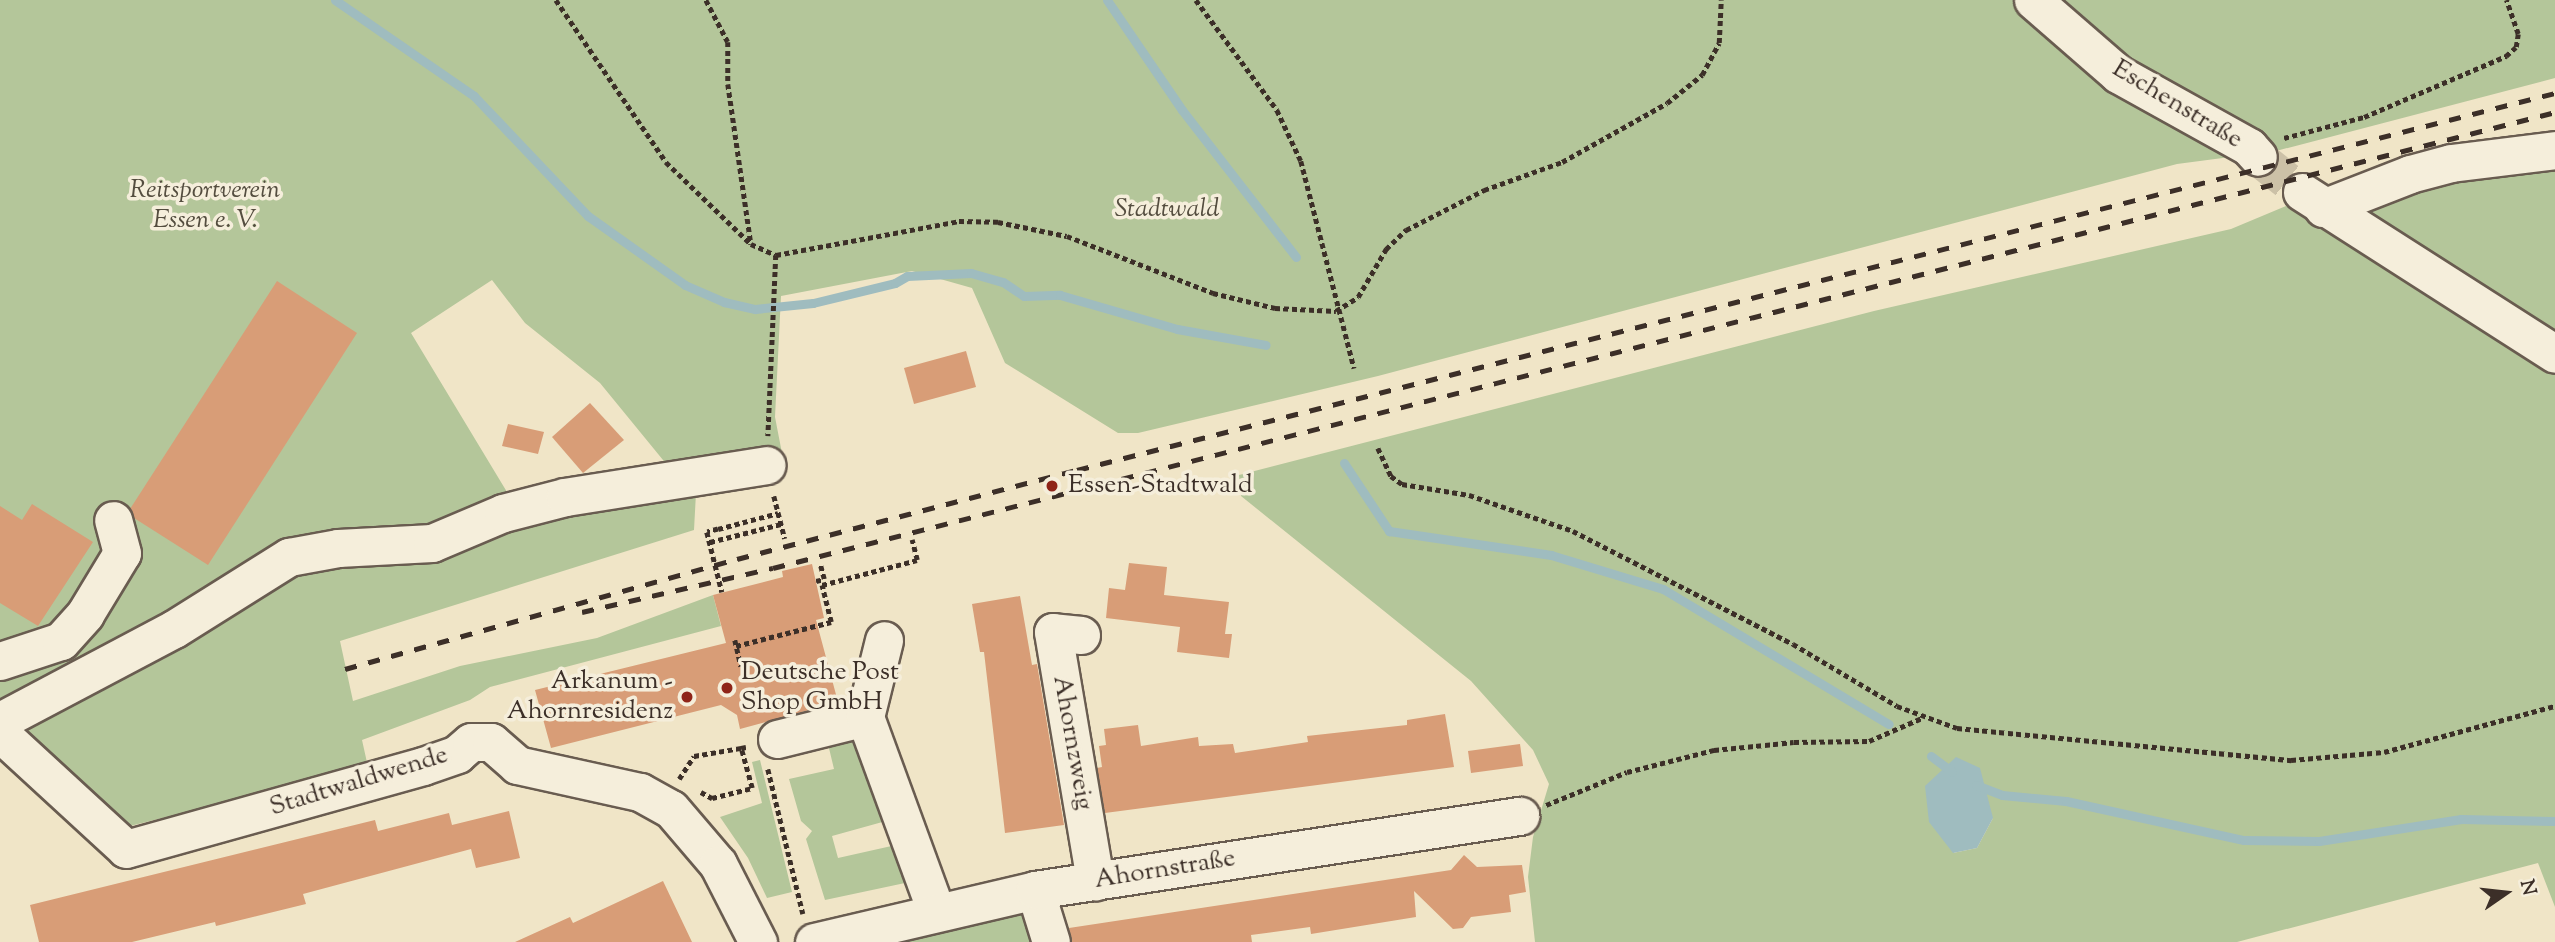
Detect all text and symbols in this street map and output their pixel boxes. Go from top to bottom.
street label: Eschenstraße [2106,54,2248,156]
park label: Reitsportverein Essen e. V. [130,175,280,236]
park label: Stadtwald [1115,194,1219,226]
place label: Essen-Stadtwald [1068,470,1253,502]
marker: Essen-Stadtwald [1042,476,1062,496]
place label: Deutsche Post Shop GmbH [741,657,899,718]
place label: Arkanum - Ahornresidenz [507,666,673,728]
street label: Ahornzweig [1045,673,1099,813]
marker: Deutsche Post Shop GmbH [719,680,735,696]
marker: Arkanum - Ahornresidenz [679,689,695,705]
street label: Stadtwaldwende [266,740,452,824]
street label: Ahornstraße [1092,843,1238,897]
north arrow [2471,858,2541,928]
text: N [2512,877,2542,898]

